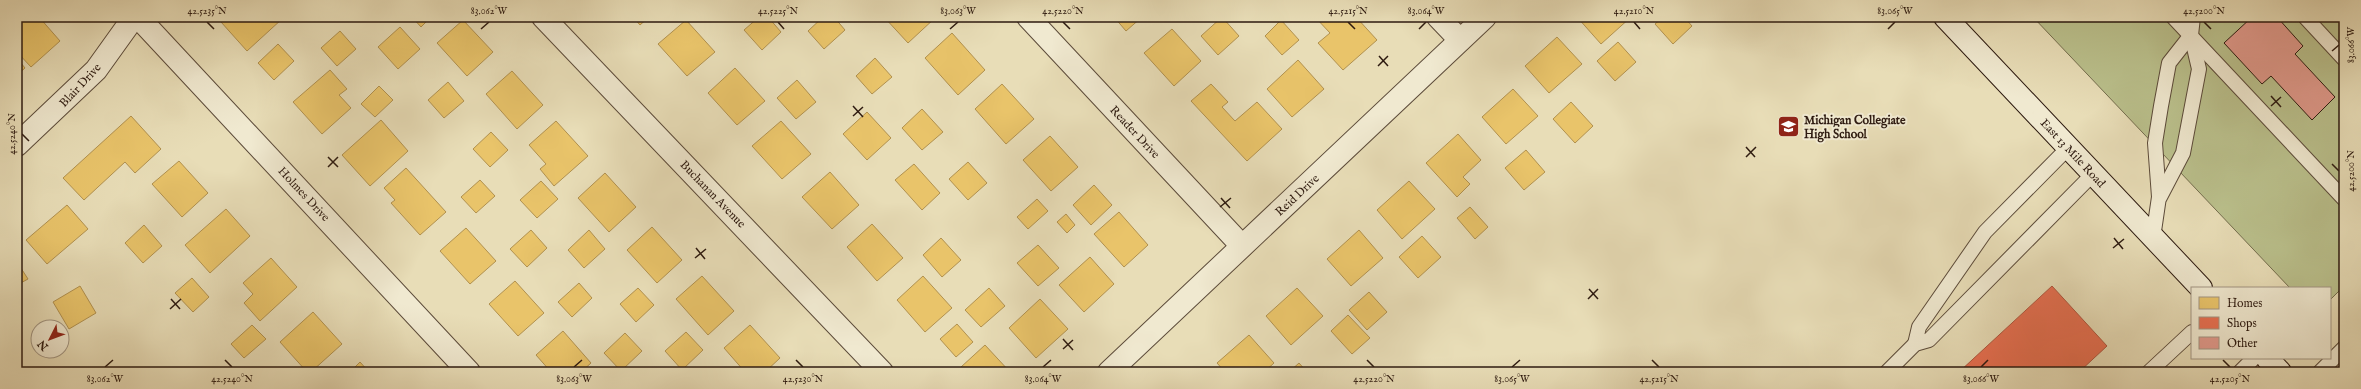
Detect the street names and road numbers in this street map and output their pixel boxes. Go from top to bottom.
street label: Blair Drive [56,60,105,110]
street label: Reader Drive [1106,103,1163,162]
street label: East 13 Mile Road [2037,116,2109,191]
street label: Buchanan Avenue [677,157,749,232]
street label: Holmes Drive [274,164,333,225]
street label: Reid Drive [1272,171,1323,220]

